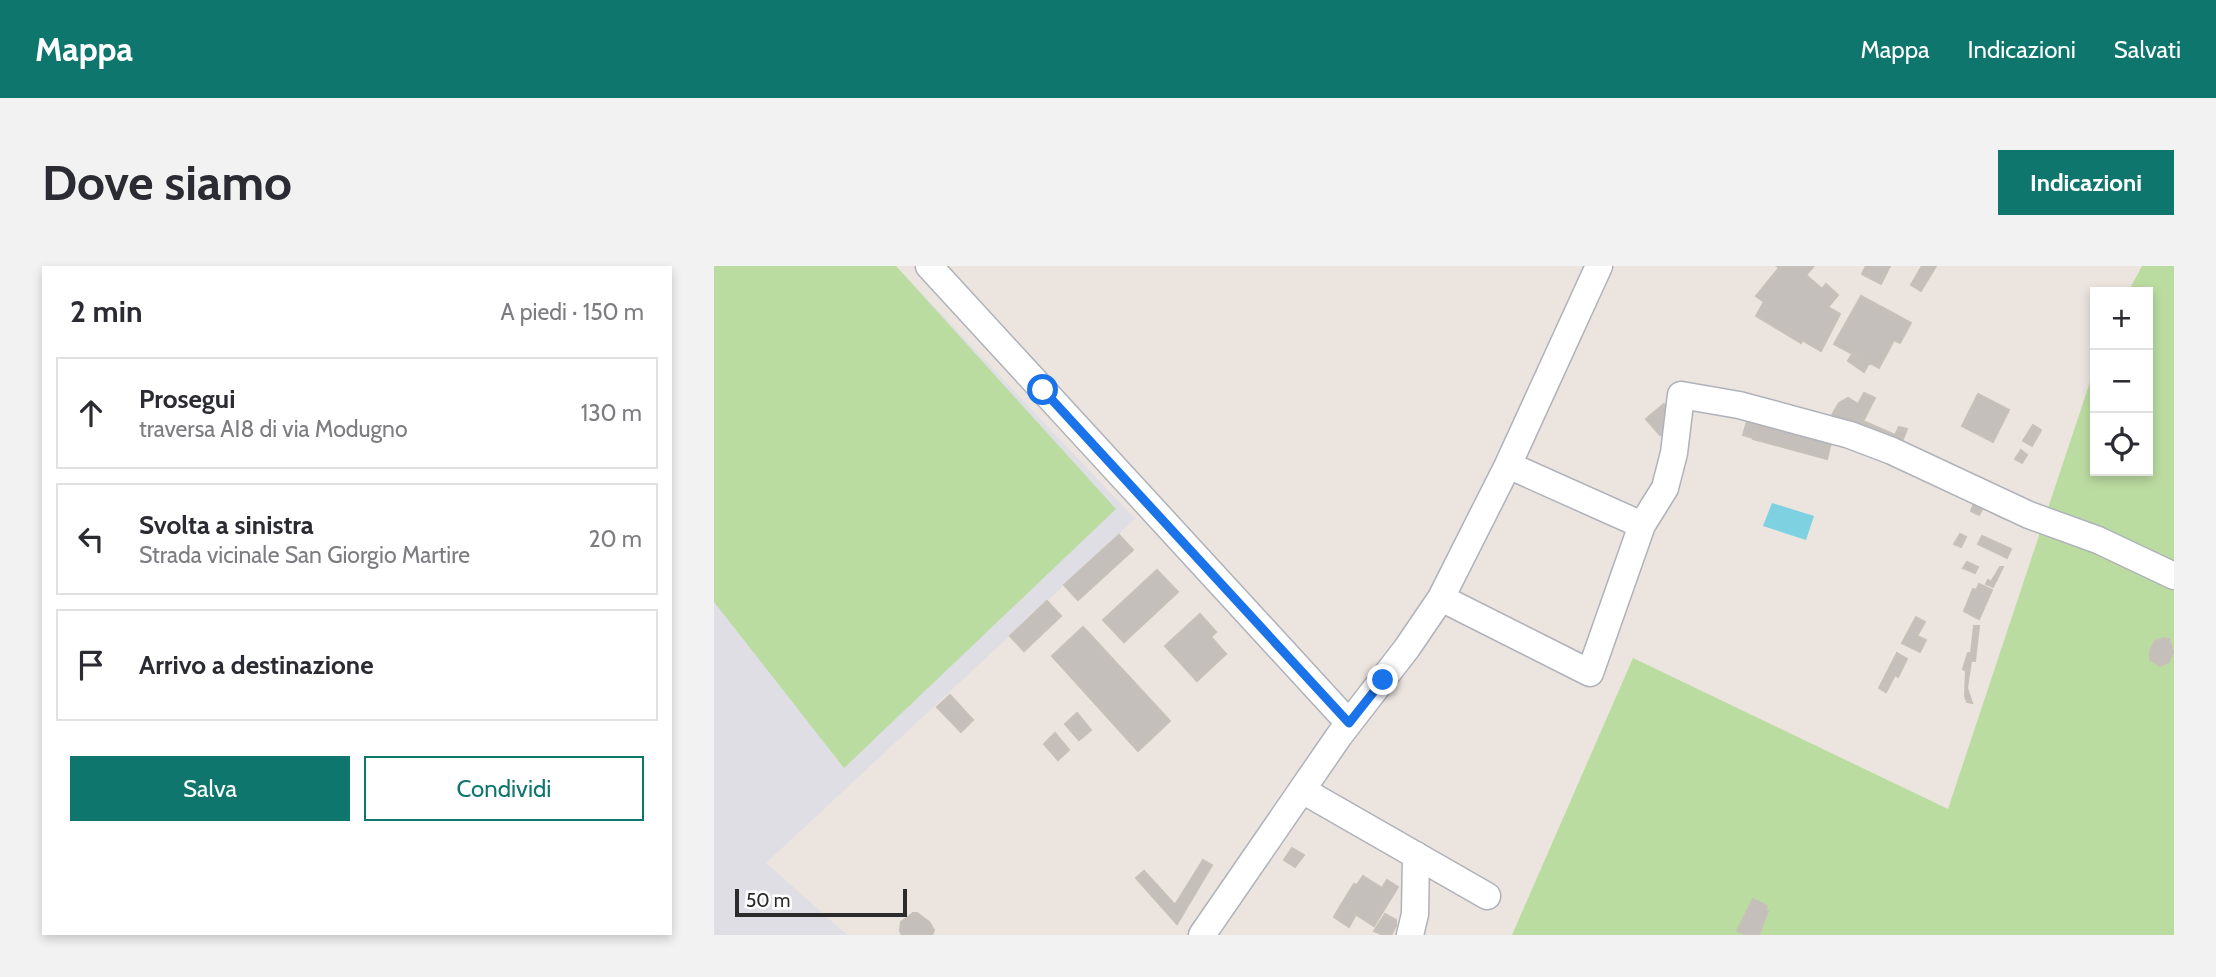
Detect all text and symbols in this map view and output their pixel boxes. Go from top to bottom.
text: Mappa [35,29,133,69]
text: Mappa [1860,35,1930,64]
text: Indicazioni [1968,35,2076,64]
text: Salvati [2114,35,2181,64]
button: Indicazioni [1998,150,2174,215]
text: Dove siamo [42,153,292,212]
map controls [2090,287,2153,476]
button: + [2090,287,2153,350]
text: 2 min [70,293,142,330]
text: A piedi · 150 m [500,298,644,326]
button: − [2090,350,2153,413]
route start [1027,374,1058,405]
text: Prosegui [139,383,235,415]
icon: ahead [72,394,110,432]
text: 130 m [581,399,642,427]
button: locate [2090,413,2153,476]
text: traversa AI8 di via Modugno [139,415,408,443]
text: Svolta a sinistra [139,509,314,541]
icon: left [72,520,110,558]
text: 20 m [589,525,642,553]
text: Strada vicinale San Giorgio Martire [139,541,470,569]
icon: arrive [72,646,110,684]
text: Arrivo a destinazione [139,649,374,681]
route end [1367,664,1398,695]
button: Salva [70,756,350,821]
button: Condividi [364,756,644,821]
scale bar [735,886,906,918]
text: 50 m [746,889,790,912]

